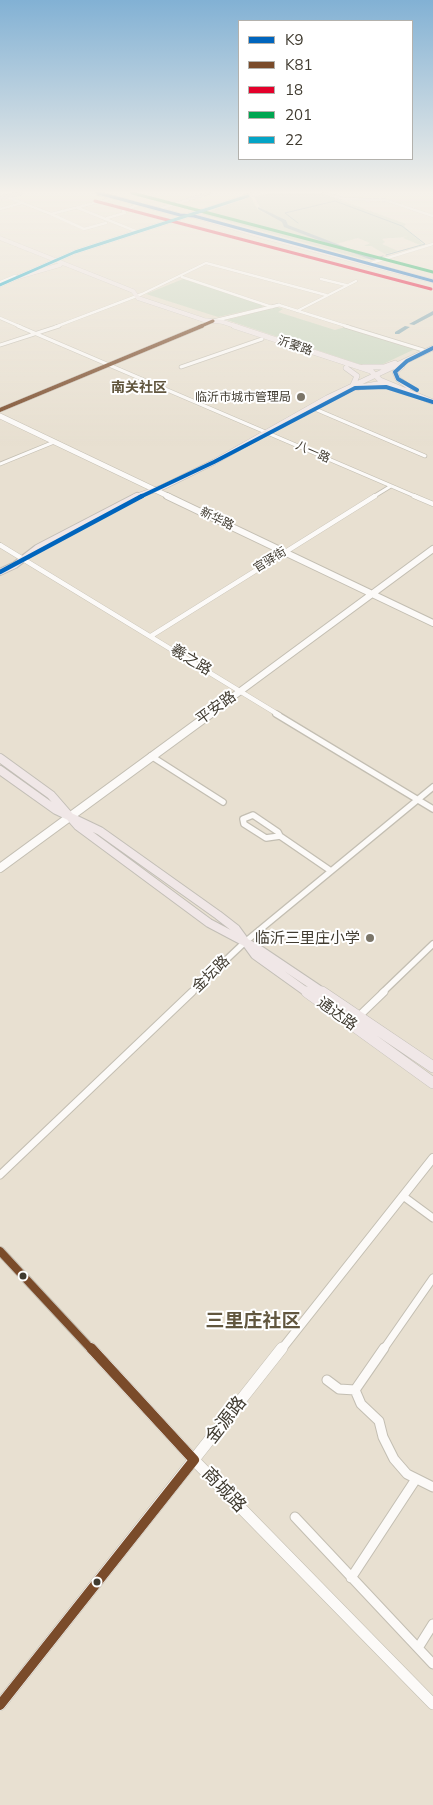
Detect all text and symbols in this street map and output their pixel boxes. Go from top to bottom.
legend [238,20,413,160]
text: K9 [285,30,304,49]
text: K81 [285,55,313,74]
text: 18 [285,80,303,99]
text: 201 [285,105,312,124]
text: 22 [285,130,303,149]
street label: 沂蒙路 [276,333,314,359]
district label: 南关社区 [111,380,167,396]
place label: 临沂市城市管理局 [195,390,291,404]
marker: 临沂市城市管理局 [295,391,307,403]
street label: 八一路 [294,438,332,466]
street label: 新华路 [198,505,236,533]
street label: 官驿街 [251,544,289,576]
street label: 羲之路 [167,641,215,679]
street label: 平安路 [193,687,239,729]
place label: 临沂三里庄小学 [255,929,360,947]
marker: 临沂三里庄小学 [364,932,376,944]
street label: 金坛路 [189,952,233,996]
street label: 通达路 [314,993,360,1035]
unlabelled marker [18,1271,28,1281]
district label: 三里庄社区 [206,1310,300,1332]
street label: 金源路 [201,1392,251,1448]
street label: 商城路 [197,1463,251,1517]
unlabelled marker [92,1577,102,1587]

